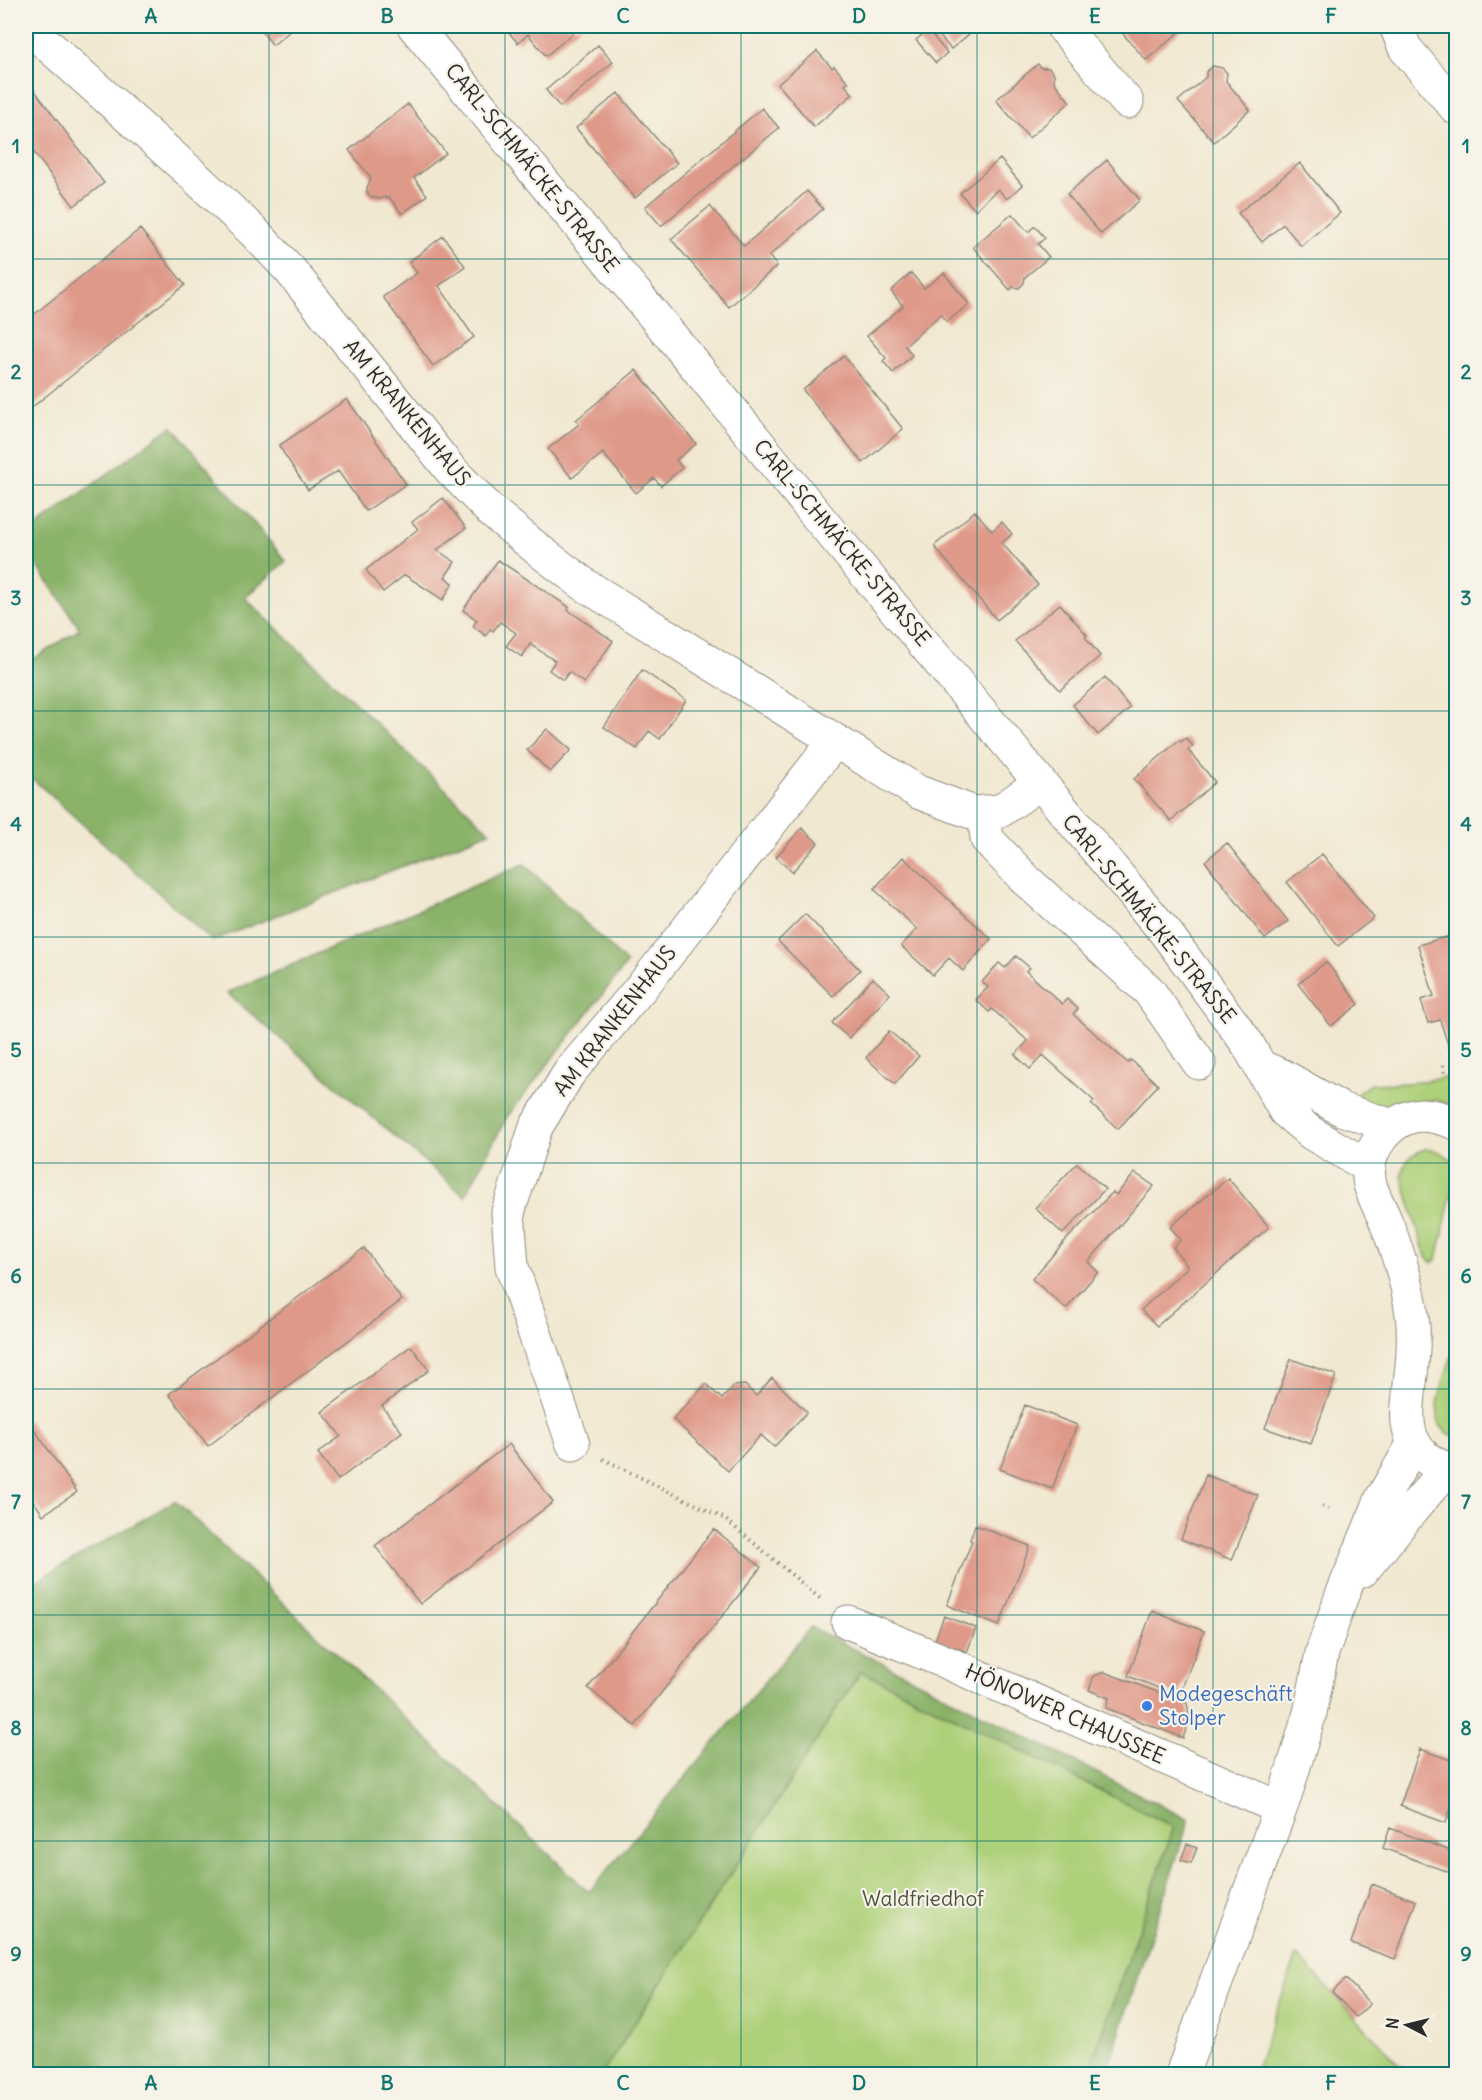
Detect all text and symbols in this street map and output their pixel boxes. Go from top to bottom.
text: A [145,3,158,28]
text: B [380,3,394,28]
text: C [616,3,630,28]
text: D [852,3,866,28]
text: E [1089,3,1101,28]
text: F [1325,3,1337,28]
street label: CARL-SCHMÄCKE-STRASSE [439,57,625,278]
text: 1 [12,133,20,158]
text: 1 [1462,133,1470,158]
street label: AM KRANKENHAUS [338,333,477,492]
text: 2 [11,359,22,384]
text: 2 [1461,359,1472,384]
street label: CARL-SCHMÄCKE-STRASSE [748,434,937,652]
text: 3 [10,585,22,610]
text: 3 [1460,585,1472,610]
street label: CARL-SCHMÄCKE-STRASSE [1056,808,1242,1029]
text: 4 [10,811,22,836]
text: 4 [1460,811,1472,836]
street label: AM KRANKENHAUS [547,940,682,1102]
text: 5 [10,1037,22,1062]
text: 5 [1460,1037,1472,1062]
text: 6 [10,1263,22,1288]
text: 6 [1460,1263,1472,1288]
text: 7 [11,1489,21,1514]
text: 7 [1461,1489,1471,1514]
street label: HÖNOWER CHAUSSEE [961,1657,1169,1770]
place label: Modegeschäft Stolper [1159,1680,1293,1731]
marker: Modegeschäft Stolper [1140,1699,1154,1713]
text: 8 [10,1715,22,1740]
text: 8 [1460,1715,1472,1740]
park label: Waldfriedhof [862,1885,985,1912]
text: 9 [10,1941,22,1966]
text: 9 [1460,1941,1472,1966]
north arrow [1377,1995,1437,2055]
text: N [1382,2016,1403,2030]
text: A [145,2070,158,2095]
text: B [380,2070,394,2095]
text: C [616,2070,630,2095]
text: D [852,2070,866,2095]
text: E [1089,2070,1101,2095]
text: F [1325,2070,1337,2095]

